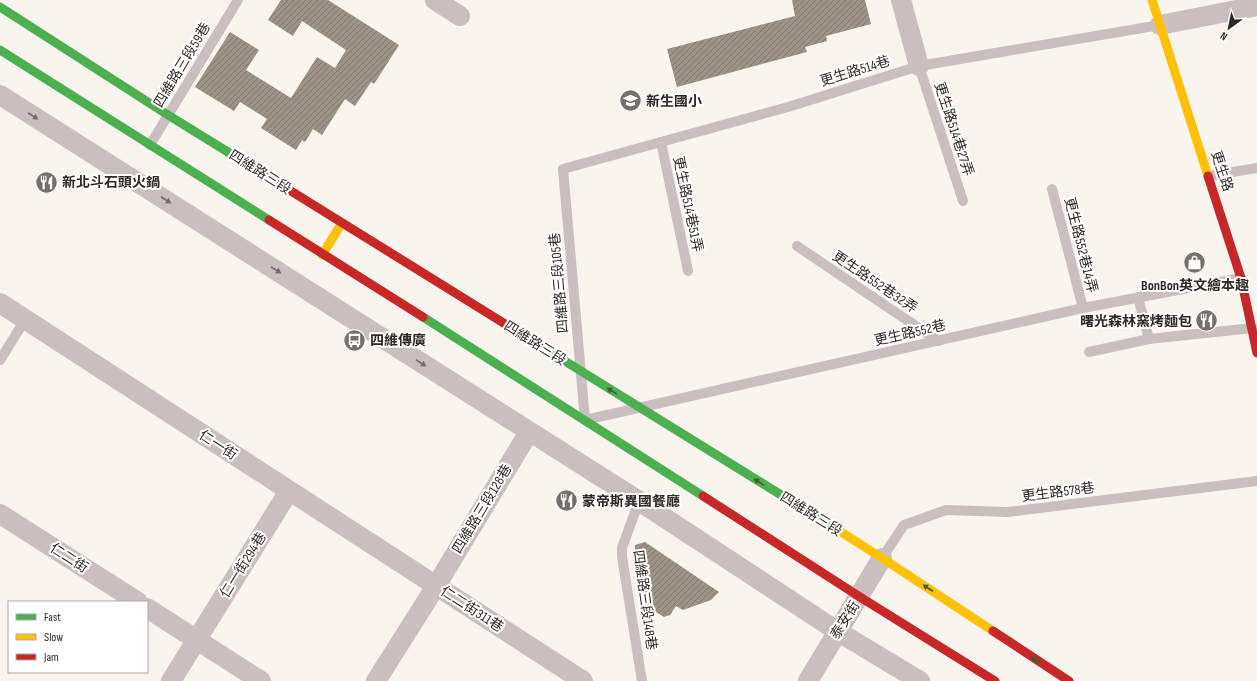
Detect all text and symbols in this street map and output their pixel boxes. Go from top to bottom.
north arrow [1209,8,1249,48]
street label: 四維路三段59巷 [150,20,214,110]
text: N [1218,29,1230,43]
street label: 更生路514巷 [818,52,892,90]
street label: 更生路514巷27弄 [931,80,977,178]
school or university icon: 新生國小 [617,88,643,114]
place label: 新生國小 [646,93,702,110]
one-way arrow [27,112,39,119]
street label: 四維路三段 [226,146,294,198]
street label: 更生路 [1207,148,1237,194]
street label: 更生路514巷51弄 [670,155,706,253]
restaurant icon: 新北斗石頭火鍋 [34,169,60,195]
place label: 新北斗石頭火鍋 [62,174,160,191]
street label: 更生路552巷14弄 [1061,196,1101,294]
one-way arrow [160,197,172,204]
street label: 四維路三段105巷 [546,232,572,334]
street label: 更生路552巷32弄 [829,247,921,317]
shop icon: BonBon英文繪本趣 [1182,250,1208,276]
one-way arrow [270,267,282,274]
place label: BonBon英文繪本趣 [1141,277,1249,294]
restaurant icon: 曙光森林窯烤麵包 [1194,308,1220,334]
place label: 曙光森林窯烤麵包 [1080,313,1192,330]
street label: 四維路三段 [501,317,569,369]
street label: 更生路552巷 [873,317,947,349]
bus stop icon: 四維傳廣 [341,327,367,353]
place label: 四維傳廣 [370,332,426,349]
one-way arrow [416,359,426,367]
one-way arrow [607,387,617,395]
street label: 仁一街 [196,426,240,464]
street label: 四維路三段128巷 [449,461,515,557]
one-way arrow [753,478,764,485]
street label: 更生路578巷 [1021,479,1095,505]
restaurant icon: 蒙帝斯異國餐廳 [553,488,579,514]
street label: 四維路三段 [777,488,845,540]
place label: 蒙帝斯異國餐廳 [582,493,680,510]
street label: 仁一街294巷 [216,529,270,601]
street label: 仁二街 [47,539,91,577]
street label: 四維路三段148巷 [630,549,660,651]
street label: 仁二街311巷 [437,582,507,636]
one-way arrow [923,584,933,592]
street label: 泰安街 [827,598,863,642]
legend [8,601,148,673]
text: Fast [44,610,61,625]
text: Slow [44,630,63,645]
text: Jam [43,650,59,665]
one-way arrow [1031,656,1042,663]

